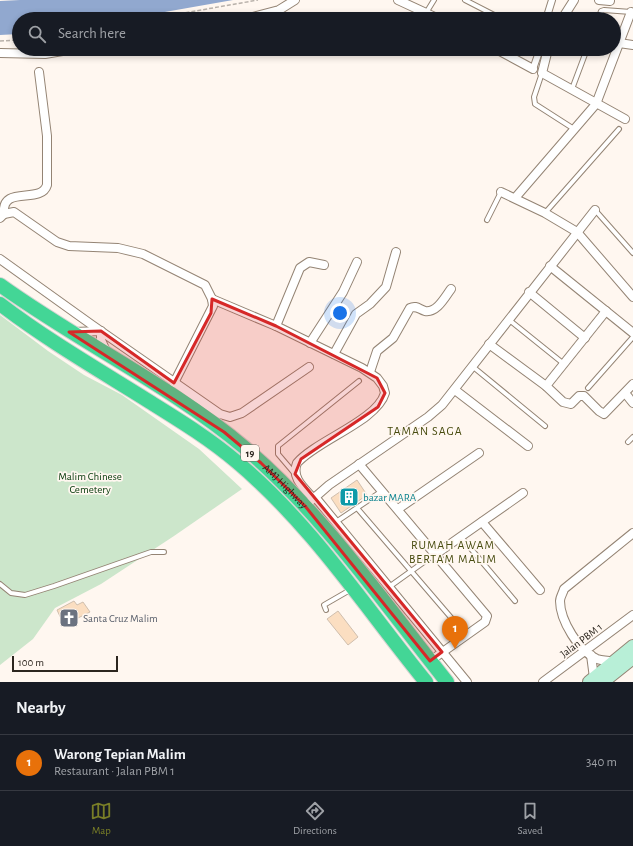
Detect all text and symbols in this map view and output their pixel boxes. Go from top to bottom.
search box [12,12,621,56]
icon: search [26,23,48,45]
text: Search here [58,26,126,41]
your location [330,303,350,323]
district label: TAMAN SAGA [387,425,463,437]
road number: 19 [241,445,259,461]
street label: AMJ Highway [261,462,310,511]
park label: Malim Chinese Cemetery [58,471,122,495]
building icon: bazar MARA [338,486,360,508]
place label: bazar MARA [363,492,417,503]
district label: RUMAH AWAM BERTAM MALIM [409,539,497,565]
church icon: Santa Cruz Malim [58,607,80,629]
place label: Santa Cruz Malim [83,613,158,624]
pin: 1 [442,616,468,649]
street label: Jalan PBM 1 [558,621,604,660]
scale bar [12,654,118,673]
text: 100 m [18,657,44,668]
text: Nearby [16,699,66,716]
text: Warong Tepian Malim [54,747,186,762]
text: 1 [27,756,31,769]
text: 340 m [586,756,617,769]
text: Restaurant · Jalan PBM 1 [54,765,175,778]
tab: Map [90,800,112,837]
tab: Directions [293,800,337,837]
tab: Saved [517,800,543,837]

